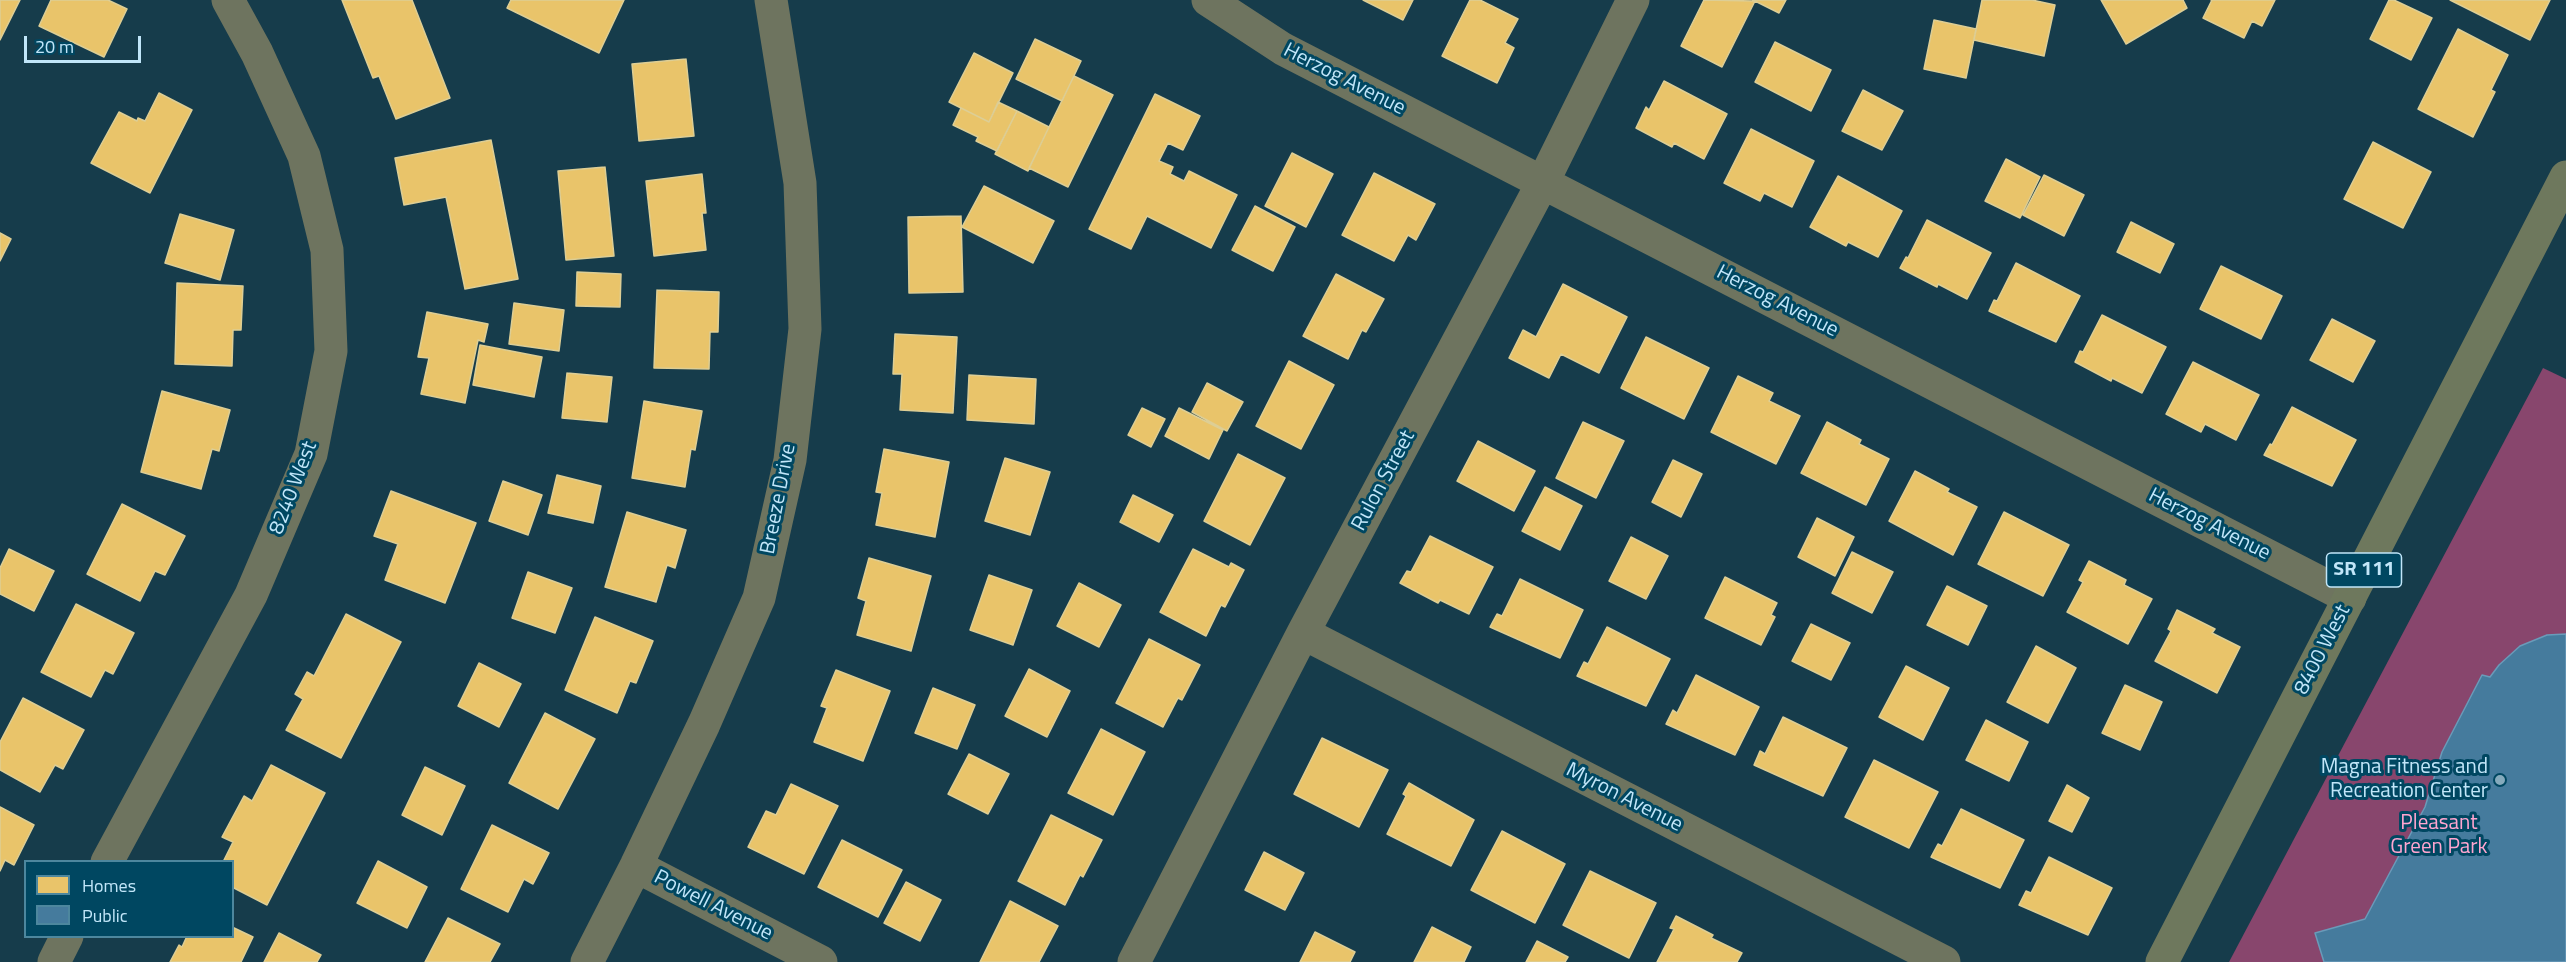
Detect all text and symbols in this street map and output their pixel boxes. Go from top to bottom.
scale bar [27,24,144,62]
text: 20 m [35,33,74,60]
street label: Herzog Avenue [1279,38,1409,122]
street label: Herzog Avenue [1712,260,1842,344]
street label: Rulon Street [1347,427,1421,535]
street label: 8240 West [265,438,323,538]
street label: Breeze Drive [756,442,802,556]
street label: Herzog Avenue [2144,483,2274,567]
road number: SR 111 [2326,553,2402,587]
street label: 8400 West [2290,601,2356,699]
place label: Magna Fitness and Recreation Center [2321,755,2488,805]
street label: Myron Avenue [1561,758,1687,838]
marker: Magna Fitness and Recreation Center [2493,773,2507,787]
park label: Pleasant Green Park [2390,811,2488,861]
legend [24,860,234,938]
street label: Powell Avenue [649,865,777,947]
text: Homes [82,872,136,899]
text: Public [82,902,128,929]

